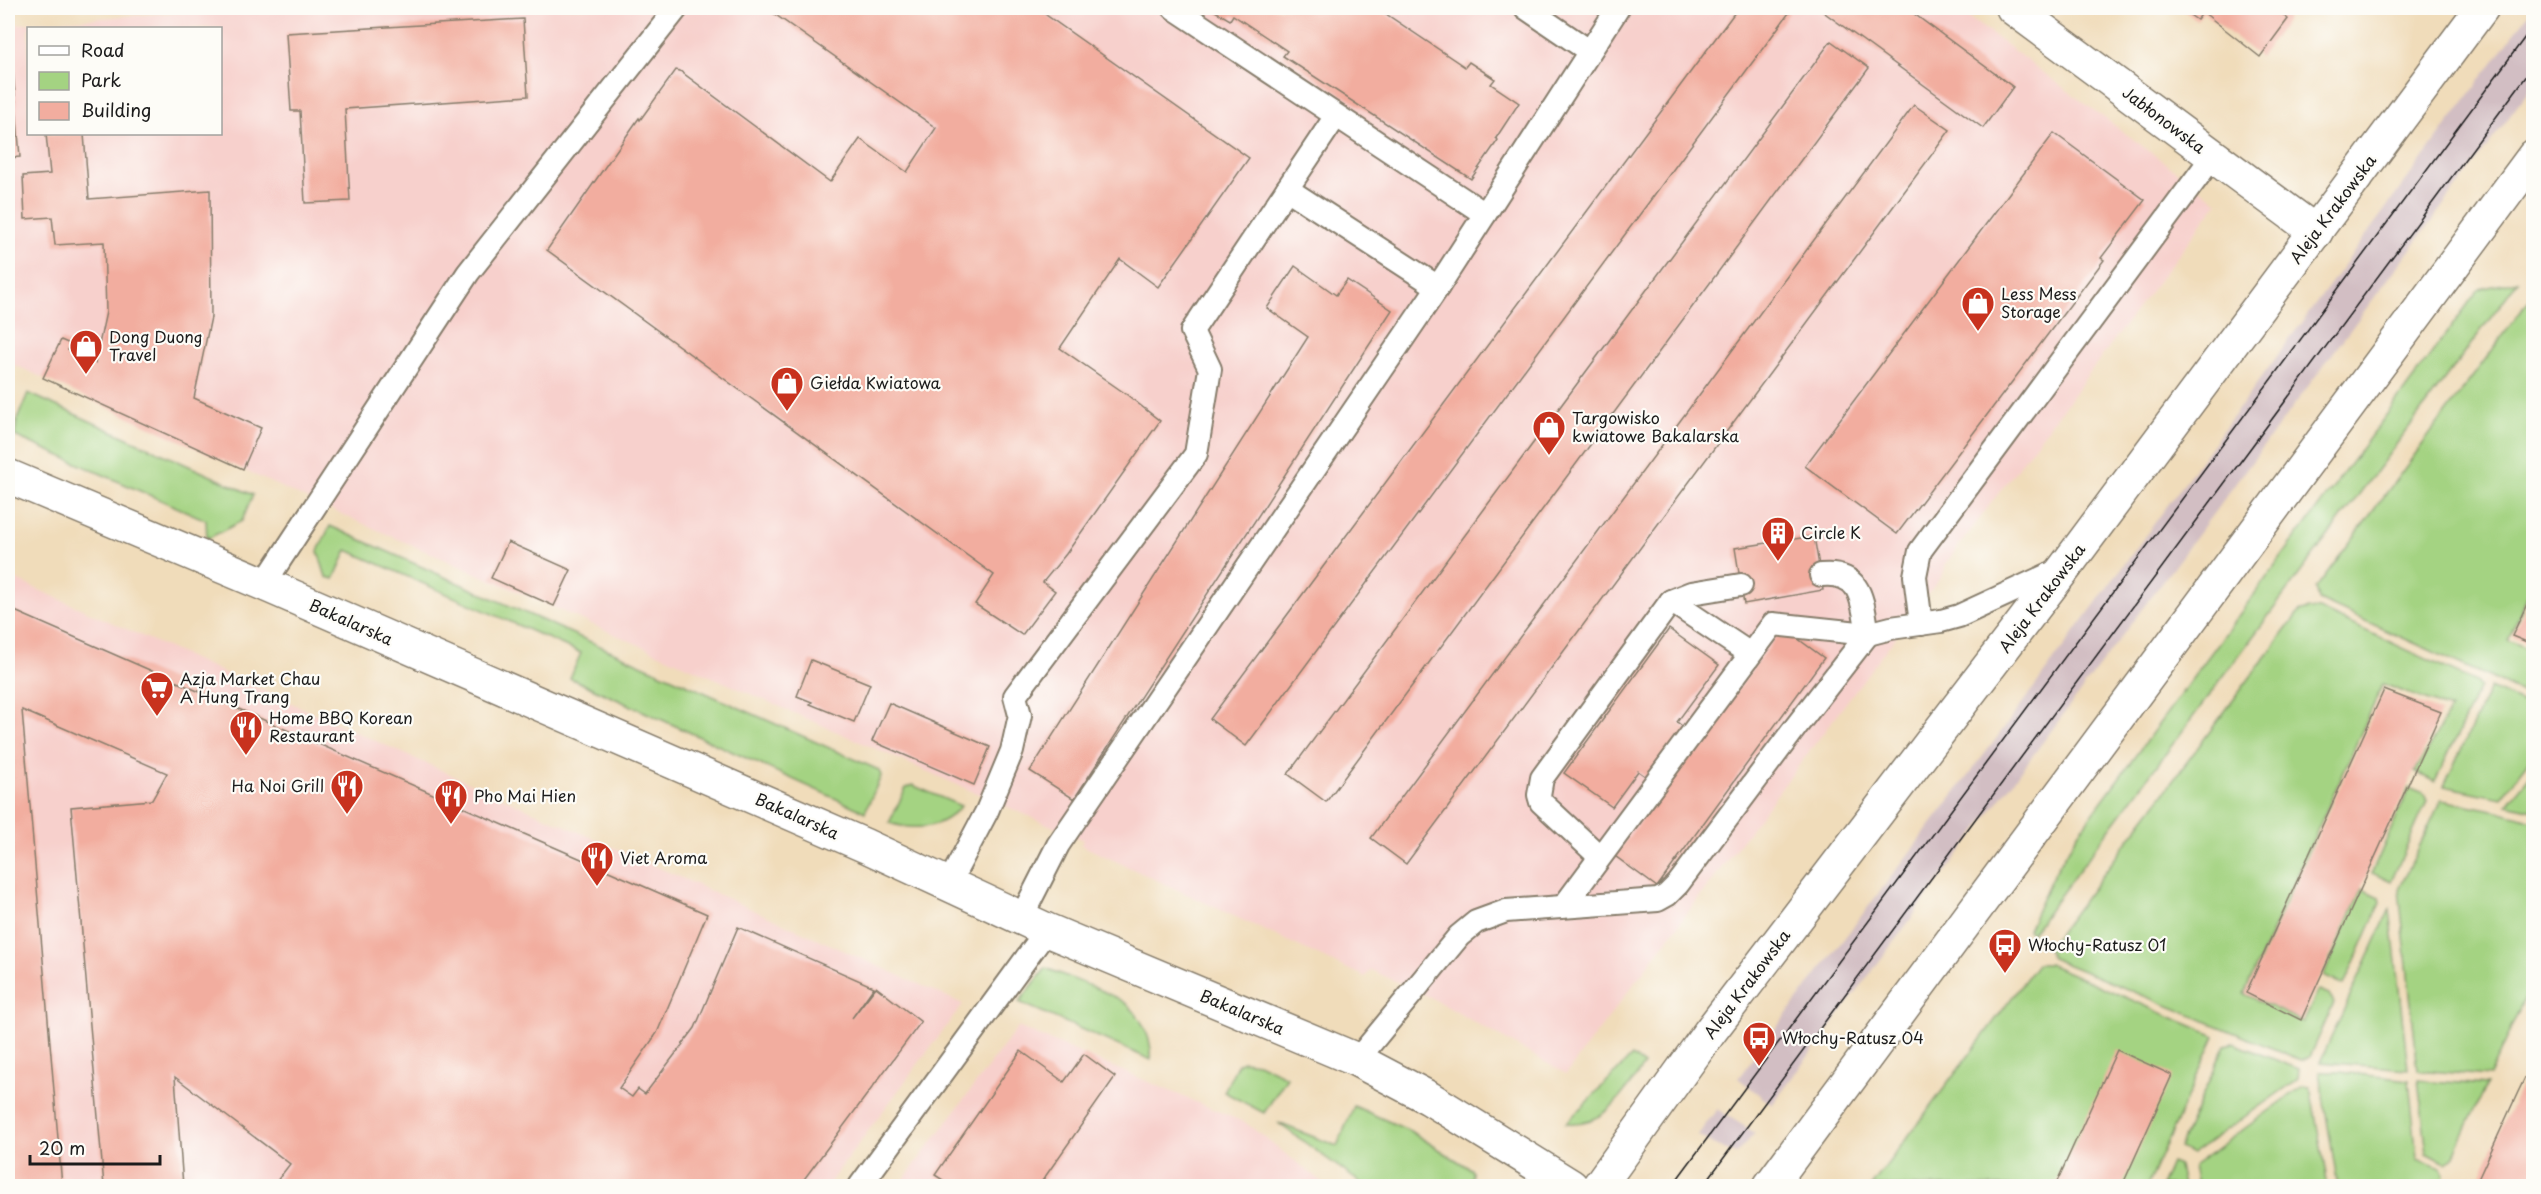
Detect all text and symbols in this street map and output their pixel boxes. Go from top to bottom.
legend [27,27,222,135]
text: Road [81,36,125,63]
text: Park [81,66,121,93]
street label: Jabłonowska [2118,80,2211,159]
text: Building [81,96,151,123]
street label: Aleja Krakowska [2283,148,2382,268]
place label: Less Mess Storage [2001,281,2077,323]
shop icon: Less Mess Storage [1960,285,1996,332]
place label: Dong Duong Travel [109,324,203,366]
shop icon: Dong Duong Travel [68,328,104,375]
shop icon: Giełda Kwiatowa [769,365,805,412]
place label: Giełda Kwiatowa [810,370,941,394]
place label: Targowisko kwiatowe Bakalarska [1572,405,1739,447]
shop icon: Targowisko kwiatowe Bakalarska [1531,409,1567,456]
building icon: Circle K [1760,515,1796,562]
place label: Circle K [1801,520,1861,544]
street label: Aleja Krakowska [1992,537,2091,657]
street label: Bakalarska [306,592,397,650]
place label: Azja Market Chau A Hung Trang [180,666,320,708]
supermarket icon: Azja Market Chau A Hung Trang [139,670,175,717]
place label: Home BBQ Korean Restaurant [269,705,413,747]
restaurant icon: Home BBQ Korean Restaurant [228,709,264,756]
restaurant icon: Ha Noi Grill [329,768,365,815]
place label: Ha Noi Grill [232,773,324,797]
restaurant icon: Pho Mai Hien [433,778,469,825]
place label: Pho Mai Hien [474,783,576,807]
street label: Bakalarska [752,786,843,844]
restaurant icon: Viet Aroma [579,840,615,887]
place label: Viet Aroma [620,845,707,869]
street label: Aleja Krakowska [1697,923,1796,1043]
bus stop icon: Włochy-Ratusz 01 [1987,927,2023,974]
place label: Włochy-Ratusz 01 [2028,932,2166,956]
street label: Bakalarska [1197,983,1289,1040]
bus stop icon: Włochy-Ratusz 04 [1741,1020,1777,1067]
place label: Włochy-Ratusz 04 [1782,1025,1924,1049]
scale bar [30,1128,160,1166]
text: 20 m [39,1134,85,1161]

